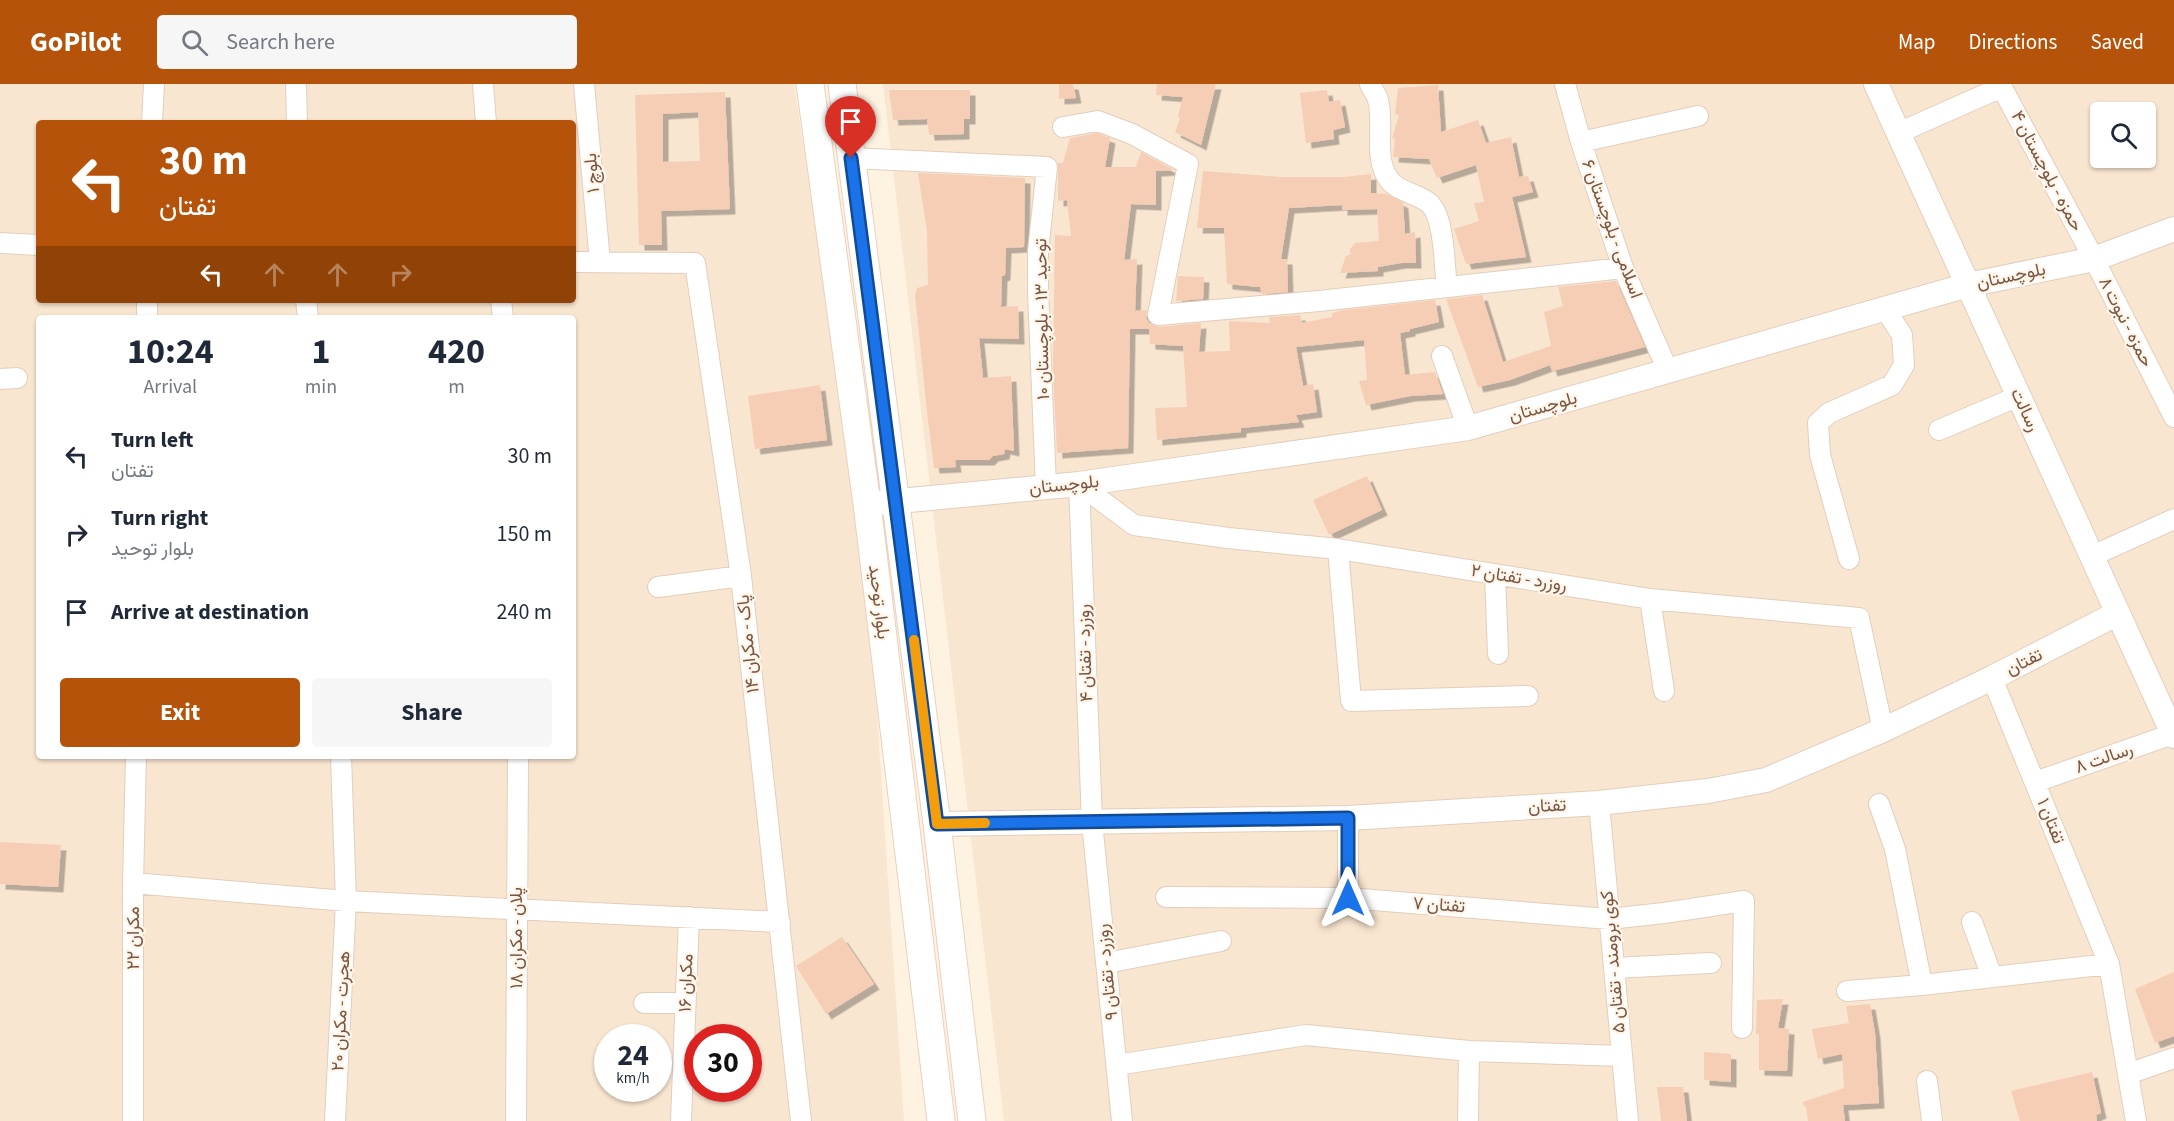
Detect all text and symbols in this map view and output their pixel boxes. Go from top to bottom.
search box [157,15,577,69]
text: GoPilot [30,22,121,62]
icon: search [178,26,211,59]
text: Search here [226,26,335,58]
text: Map [1898,27,1936,57]
text: Directions [1969,27,2057,57]
text: Saved [2090,27,2144,57]
pin [825,96,876,158]
map controls [2090,102,2156,168]
button: search [2090,102,2156,168]
icon: arrive [834,105,867,138]
street label: حمزه - بلوچستان ۴ [2005,106,2089,236]
text: 30 m [159,131,248,191]
icon: left [60,144,138,222]
street label: بلوچ ۱ [578,152,606,194]
street label: اسلامی - بلوچستان ۶ [1575,156,1649,302]
text: تفتان [159,187,216,226]
street label: توحید ۱۳ - بلوچستان ۱۰ [1028,238,1056,400]
street label: بلوچستان [1974,256,2048,296]
icon: left [195,258,228,291]
icon: ahead [258,258,291,291]
icon: ahead [321,258,354,291]
icon: right [384,258,417,291]
street label: حمزه - نبوت ۸ [2093,272,2159,372]
text: 10:24 [127,326,214,377]
text: 1 [311,326,330,377]
text: 420 [428,326,485,377]
text: Arrival [143,373,197,401]
text: min [305,373,337,401]
text: m [448,373,465,401]
street label: رسالت [2004,384,2046,436]
street label: بلوچستان [1506,385,1580,429]
text: Turn left [111,424,193,456]
icon: left [60,440,93,473]
text: 30 m [507,440,552,472]
text: تفتان [111,457,154,485]
street label: بلوچستان [1028,469,1100,501]
text: Turn right [111,502,208,534]
icon: right [60,518,93,551]
text: 150 m [497,518,552,550]
text: بلوار توحید [111,535,194,563]
street label: روزرد - تفتان ۲ [1469,558,1569,598]
street label: بلوار توحید [862,563,896,641]
street label: پاک - مکران ۱۴ [730,594,766,694]
icon: arrive [60,596,93,629]
text: Arrive at destination [111,596,309,628]
text: 240 m [497,596,552,628]
street label: روزرد - تفتان ۴ [1071,604,1099,702]
street label: تفتان [2001,642,2047,682]
button: Exit [60,678,300,747]
button: Share [312,678,552,747]
street label: رسالت ۸ [2072,736,2136,780]
street label: تفتان [1527,793,1567,819]
street label: تفتان ۱ [2031,794,2071,848]
position arrow [1316,866,1380,930]
street label: پلان - مکران ۱۸ [504,887,529,989]
street label: کوی برومند - تفتان ۵ [1594,890,1632,1034]
street label: تفتان ۷ [1412,891,1466,919]
street label: مکران ۲۲ [121,906,146,970]
street label: روزرد - تفتان ۹ [1090,923,1124,1021]
street label: هجرت - مکران ۲۰ [325,950,357,1072]
street label: مکران ۱۶ [672,953,700,1013]
speed limit sign: 30 [684,1024,762,1102]
text: 24 [617,1034,649,1077]
text: km/h [616,1068,650,1089]

